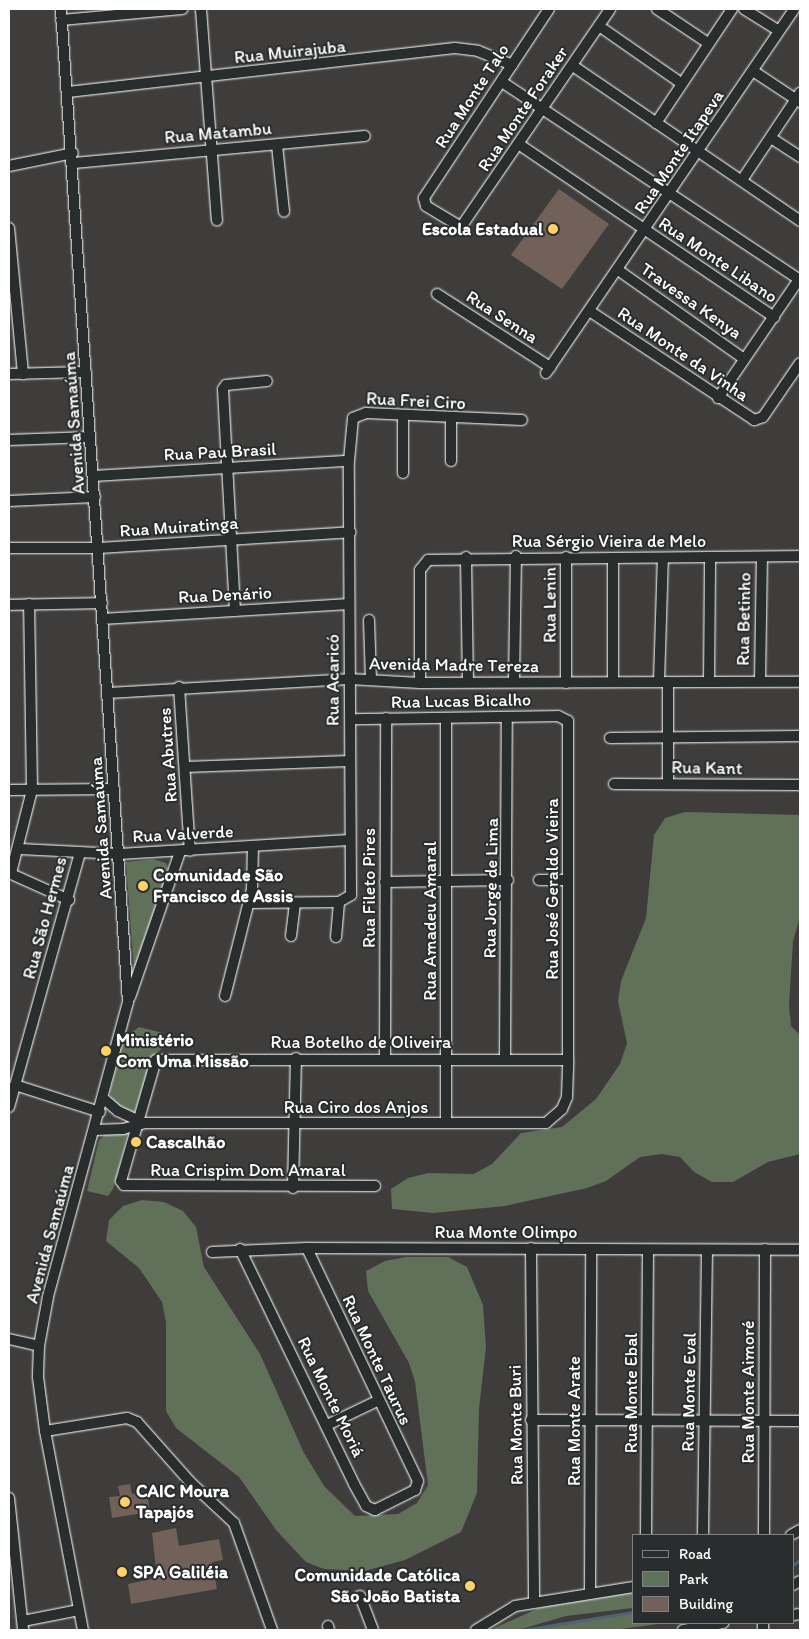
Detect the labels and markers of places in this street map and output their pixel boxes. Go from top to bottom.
place label: Escola Estadual [422,218,543,240]
marker: Escola Estadual [547,223,559,235]
place label: Comunidade São Francisco de Assis [153,865,293,908]
marker: Comunidade São Francisco de Assis [137,880,149,892]
place label: Ministério Com Uma Missão [116,1030,250,1072]
marker: Ministério Com Uma Missão [100,1045,112,1057]
place label: Cascalhão [146,1131,225,1153]
marker: Cascalhão [130,1136,142,1148]
place label: CAIC Moura Tapajós [136,1481,229,1524]
marker: CAIC Moura Tapajós [118,1495,132,1509]
place label: SPA Galiléia [133,1561,228,1583]
marker: SPA Galiléia [115,1565,129,1579]
place label: Comunidade Católica São João Batista [294,1565,460,1608]
marker: Comunidade Católica São João Batista [464,1580,476,1592]

